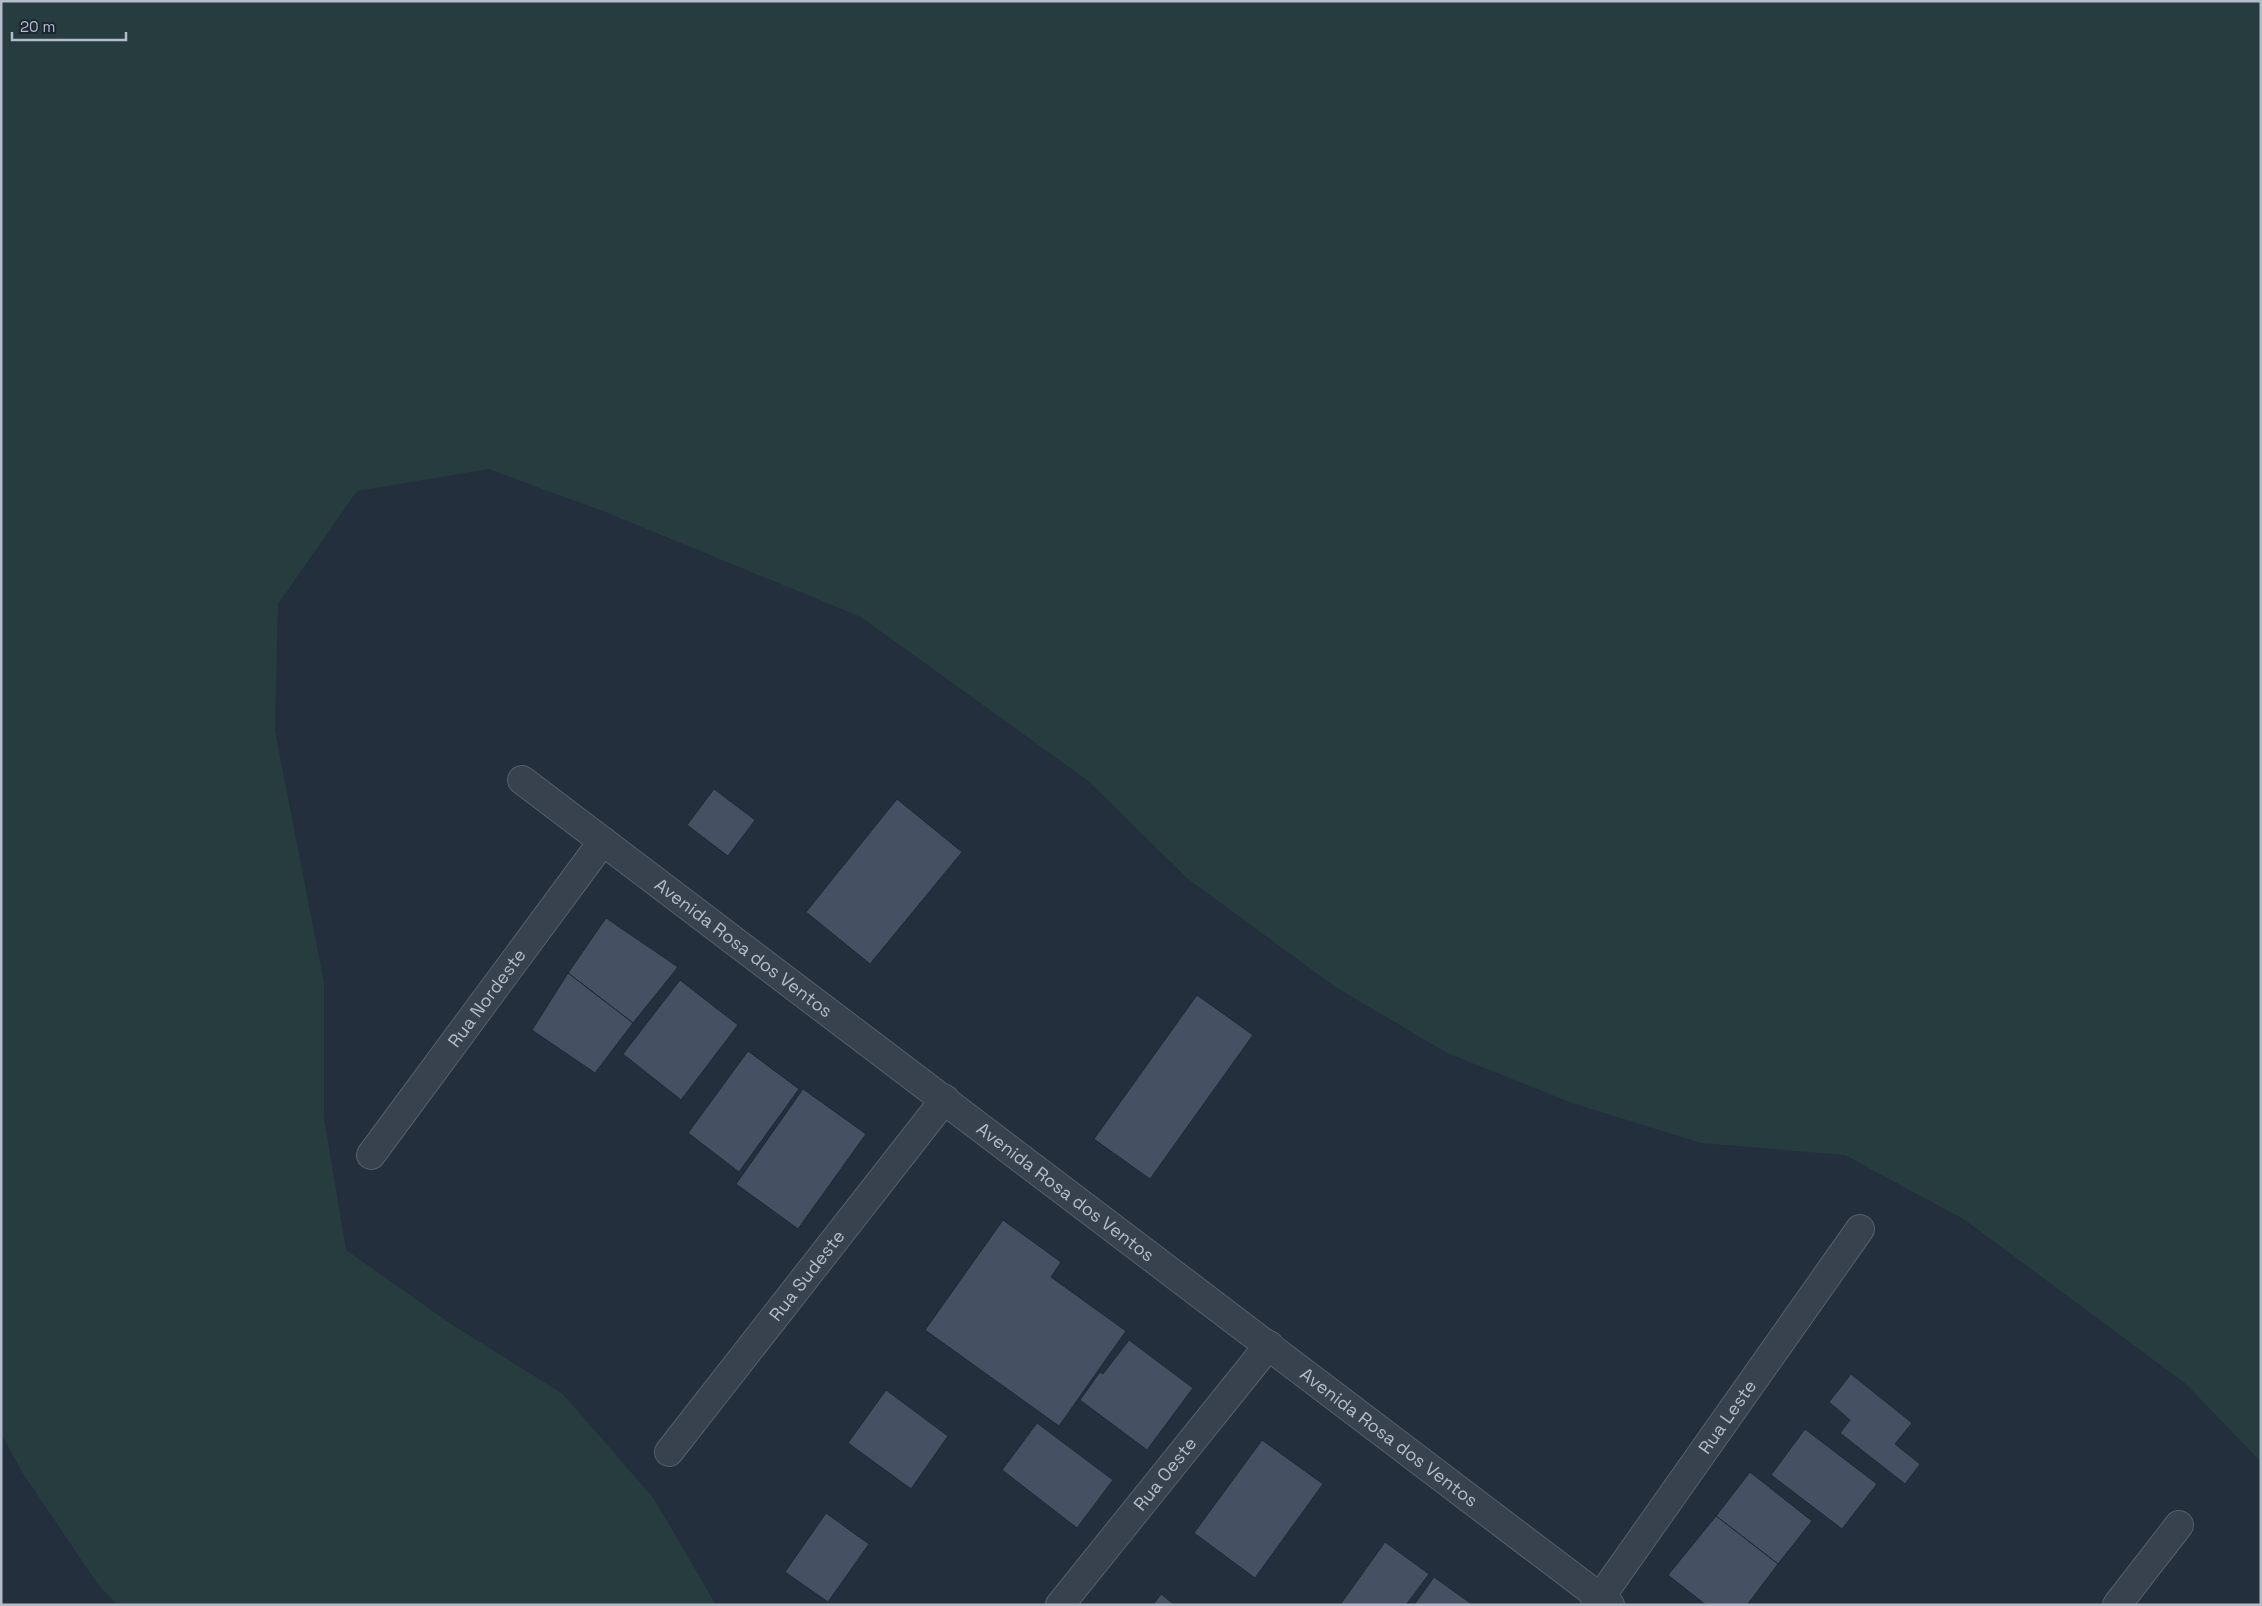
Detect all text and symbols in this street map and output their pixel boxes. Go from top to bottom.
scale bar [12,10,126,42]
text: 20 m [20,17,55,36]
street label: Avenida Rosa dos Ventos [650,873,837,1022]
street label: Rua Nordeste [442,944,531,1052]
street label: Avenida Rosa dos Ventos [972,1117,1159,1266]
street label: Rua Sudeste [764,1225,849,1325]
street label: Avenida Rosa dos Ventos [1296,1362,1483,1512]
street label: Rua Leste [1693,1375,1761,1458]
street label: Rua Oeste [1128,1432,1201,1515]

